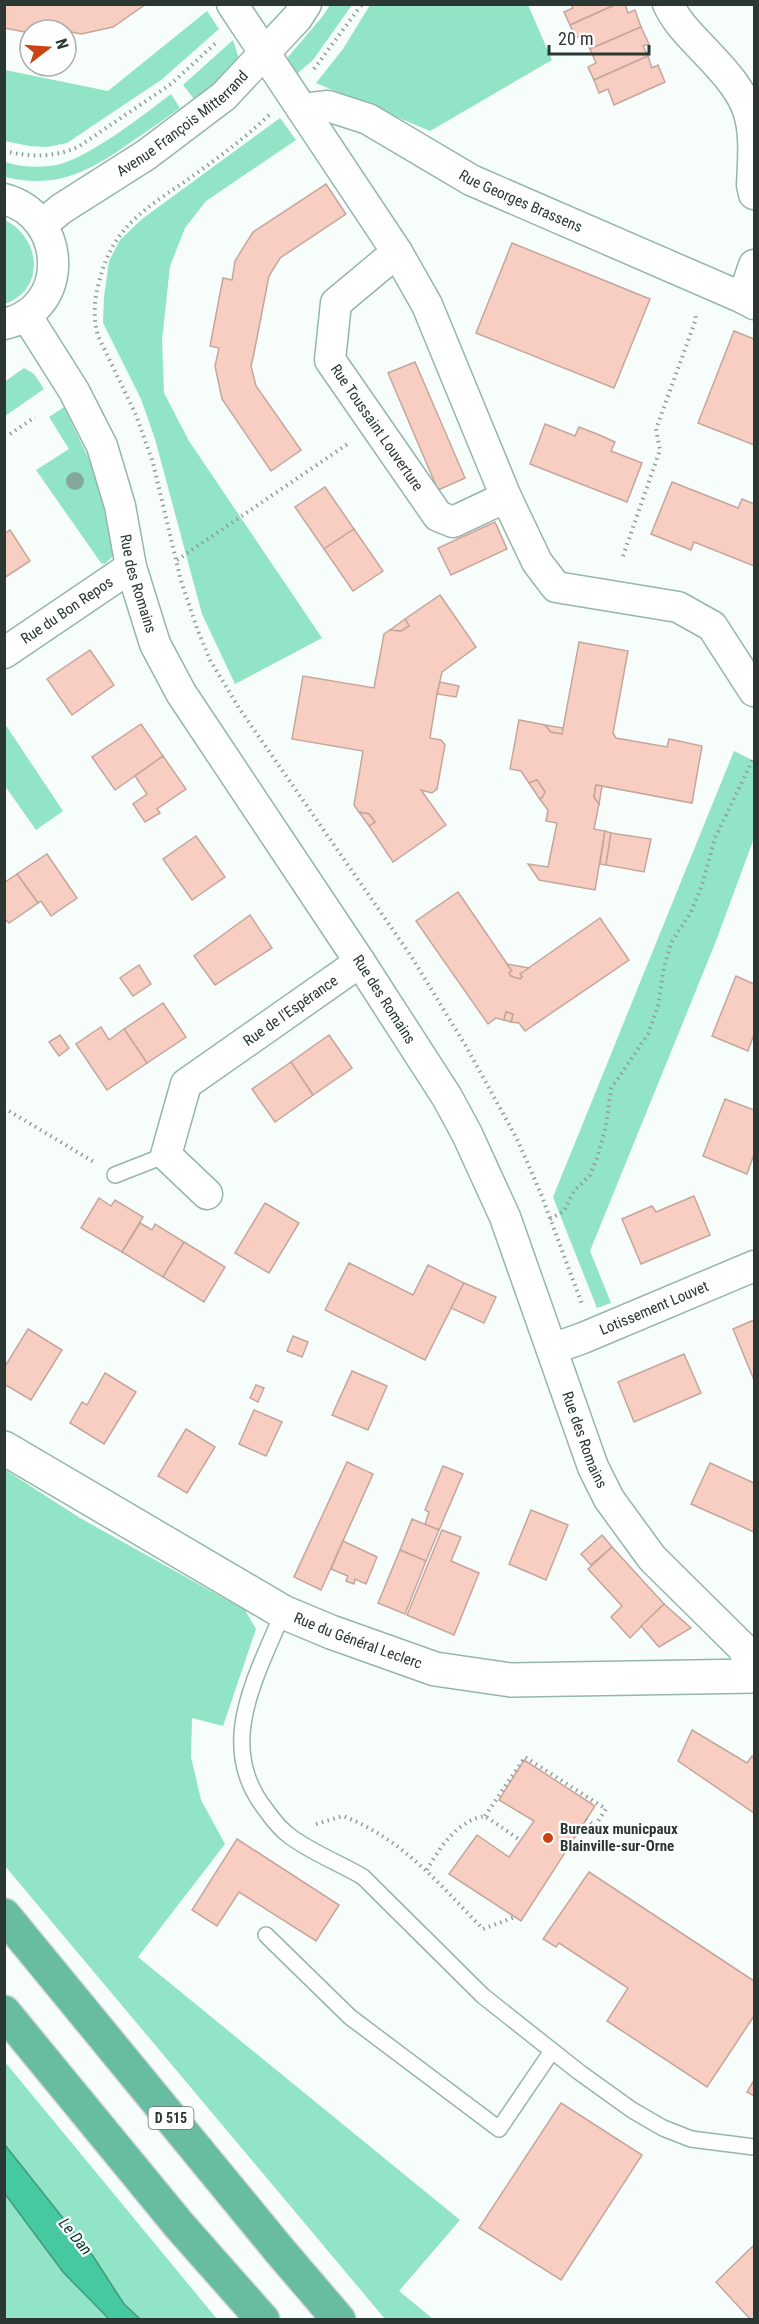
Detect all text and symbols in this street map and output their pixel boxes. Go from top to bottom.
north arrow [18,18,78,78]
scale bar [549,18,650,56]
text: 20 m [558,28,593,49]
text: N [51,36,72,51]
street label: Avenue François Mitterrand [113,67,252,180]
street label: Rue Georges Brassens [456,166,585,236]
street label: Rue Toussaint Louverture [327,361,427,494]
street label: Rue des Romains [116,533,160,636]
street label: Rue du Bon Repos [18,573,116,648]
street label: Rue des Romains [349,952,419,1047]
street label: Rue de l'Espérance [240,971,341,1050]
street label: Lotissement Louvet [597,1277,711,1339]
street label: Rue des Romains [558,1389,611,1491]
street label: Rue du Général Leclerc [291,1609,425,1673]
place label: Bureaux municpaux Blainville-sur-Orne [560,1820,678,1855]
marker: Bureaux municpaux Blainville-sur-Orne [541,1831,555,1845]
road number: D 515 [148,2107,194,2129]
water label: Le Dan [55,2214,96,2259]

